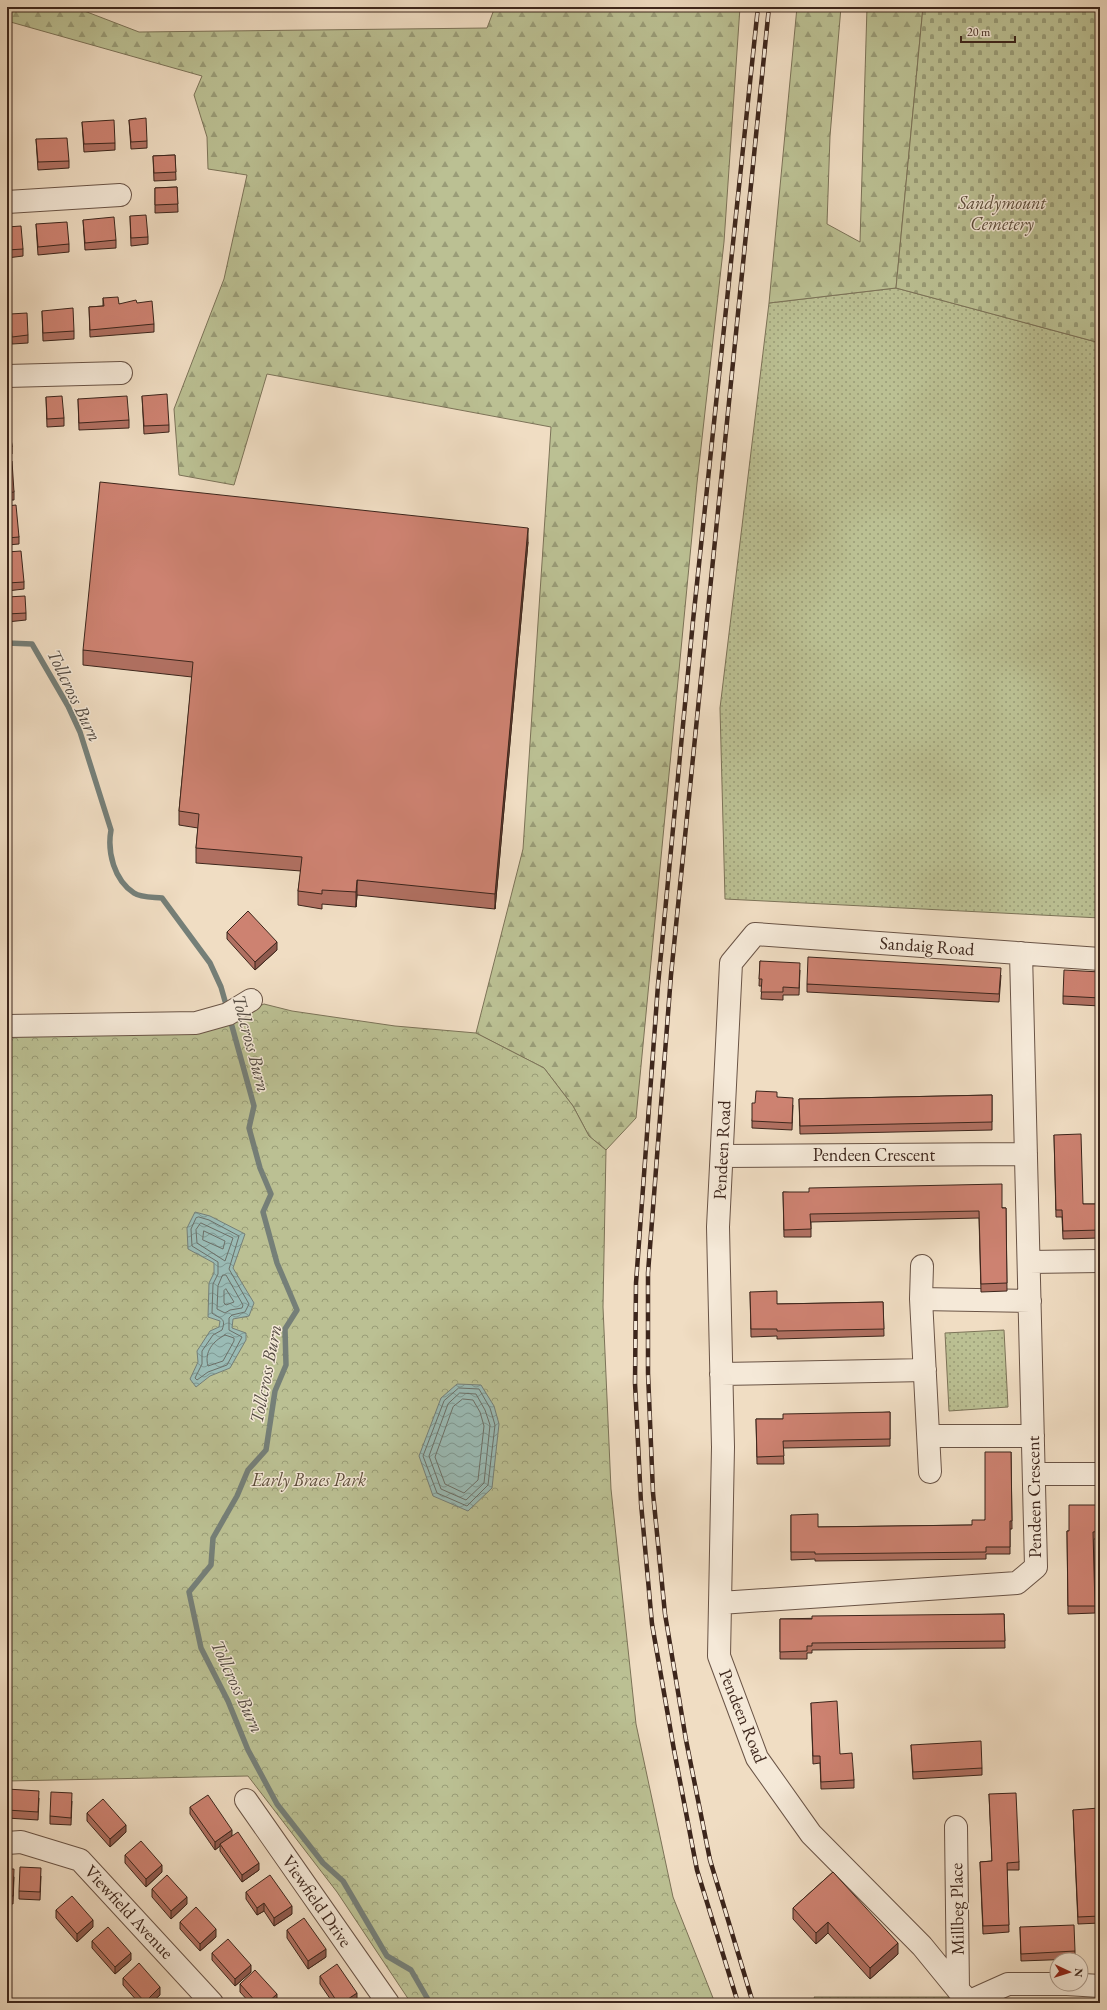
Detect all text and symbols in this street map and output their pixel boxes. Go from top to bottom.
scale bar [961,18,1015,44]
text: 20 m [967,24,991,40]
park label: Sandymount Cemetery [957,191,1047,236]
water label: Tollcross Burn [41,645,108,746]
street label: Sandaig Road [879,931,976,960]
water label: Tollcross Burn [226,992,277,1095]
street label: Pendeen Road [707,1099,736,1200]
street label: Pendeen Crescent [813,1143,936,1166]
water label: Tollcross Burn [244,1323,287,1426]
street label: Pendeen Crescent [1021,1435,1046,1558]
park label: Early Braes Park [251,1468,366,1492]
water label: Tollcross Burn [205,1636,270,1737]
street label: Pendeen Road [714,1665,773,1767]
street label: Viewfield Drive [277,1850,358,1951]
street label: Viewfield Avenue [80,1860,179,1964]
street label: Millbeg Place [944,1863,969,1955]
north arrow [1049,1952,1089,1992]
text: N [1072,1968,1086,1978]

